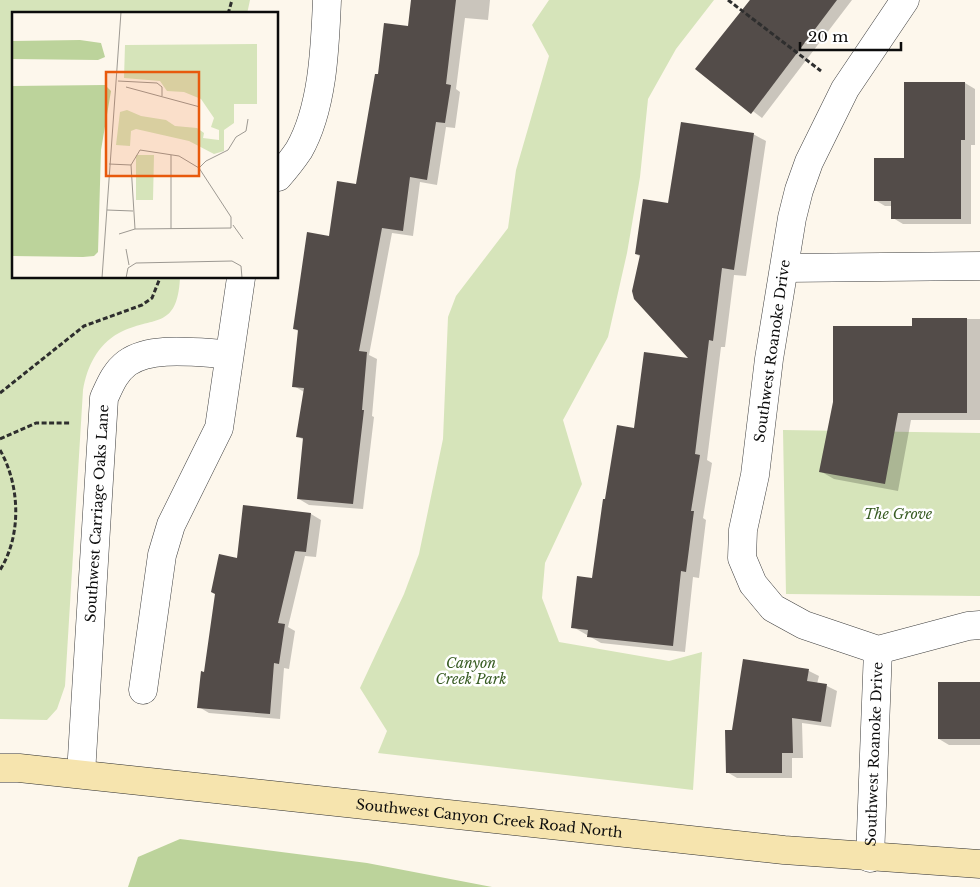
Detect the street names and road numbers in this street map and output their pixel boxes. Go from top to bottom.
street label: Southwest Roanoke Drive [750,258,794,444]
street label: Southwest Carriage Oaks Lane [81,404,113,623]
street label: Southwest Roanoke Drive [861,662,887,847]
street label: Southwest Canyon Creek Road North [355,795,624,842]

